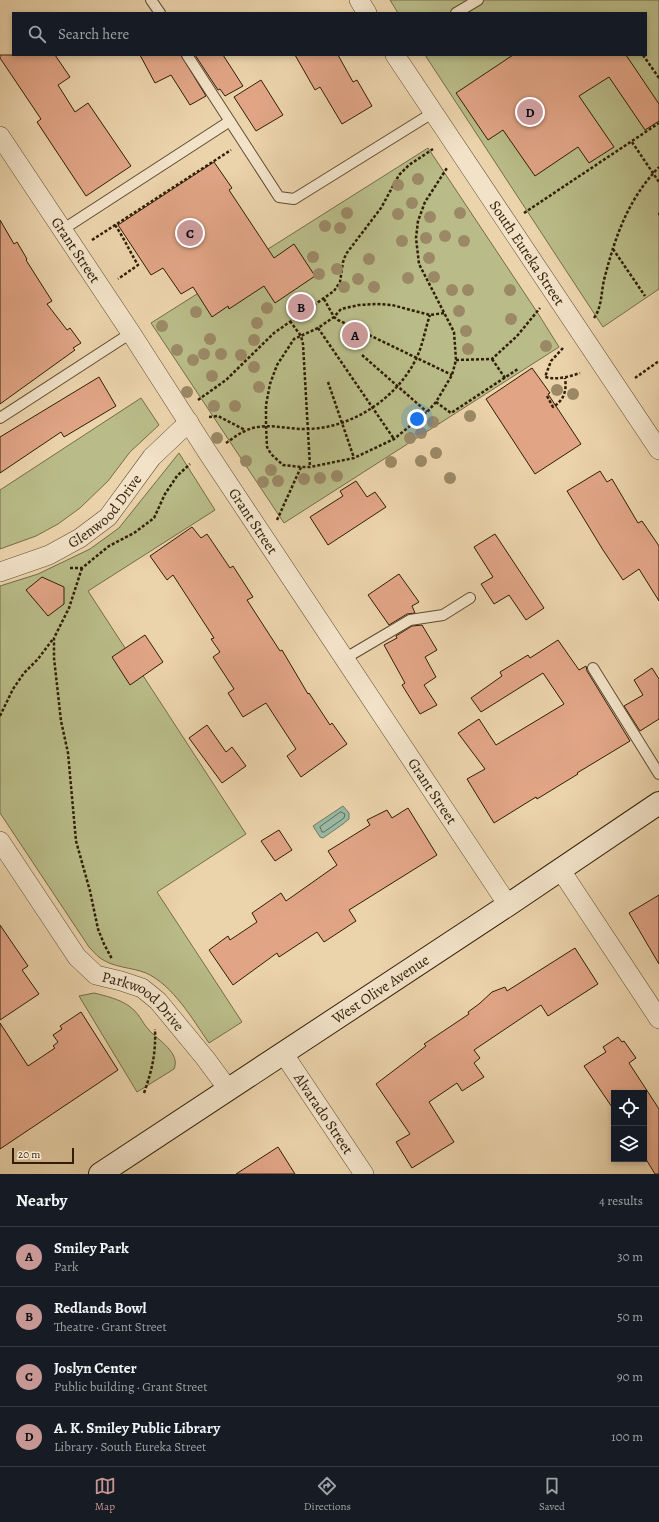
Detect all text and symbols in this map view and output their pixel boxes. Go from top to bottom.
search box [12,12,647,56]
icon: search [26,23,48,45]
text: Search here [58,24,129,44]
pin: D [517,97,543,127]
street label: South Eureka Street [485,196,570,309]
street label: Grant Street [47,213,105,287]
pin: C [177,218,203,248]
pin: B [288,292,314,322]
pin: A [342,320,368,350]
your location [407,409,427,429]
street label: Glenwood Drive [64,470,146,553]
street label: Grant Street [224,484,282,558]
street label: Grant Street [403,754,462,828]
street label: West Olive Avenue [327,950,433,1029]
street label: Parkwood Drive [100,967,189,1036]
street label: Alvarado Street [289,1068,358,1158]
map controls [611,1090,647,1162]
button: locate [611,1090,647,1126]
button: layers [611,1126,647,1162]
scale bar [12,1146,74,1165]
text: 20 m [18,1147,40,1162]
text: Nearby [16,1189,67,1212]
text: 4 results [599,1192,643,1209]
text: Smiley Park [54,1238,129,1258]
text: A [25,1248,33,1265]
text: 30 m [617,1248,643,1265]
text: Park [54,1258,78,1275]
text: Redlands Bowl [54,1298,146,1318]
text: B [25,1308,33,1325]
text: 50 m [617,1308,643,1325]
text: Theatre · Grant Street [54,1318,167,1335]
text: Joslyn Center [54,1358,137,1378]
text: C [25,1368,33,1385]
text: 90 m [617,1368,643,1385]
text: Public building · Grant Street [54,1378,207,1395]
text: A. K. Smiley Public Library [54,1418,220,1438]
text: D [24,1428,34,1445]
text: 100 m [611,1428,643,1445]
text: Library · South Eureka Street [54,1438,206,1455]
tab: Map [94,1475,116,1514]
tab: Directions [304,1475,351,1514]
tab: Saved [539,1475,565,1514]

